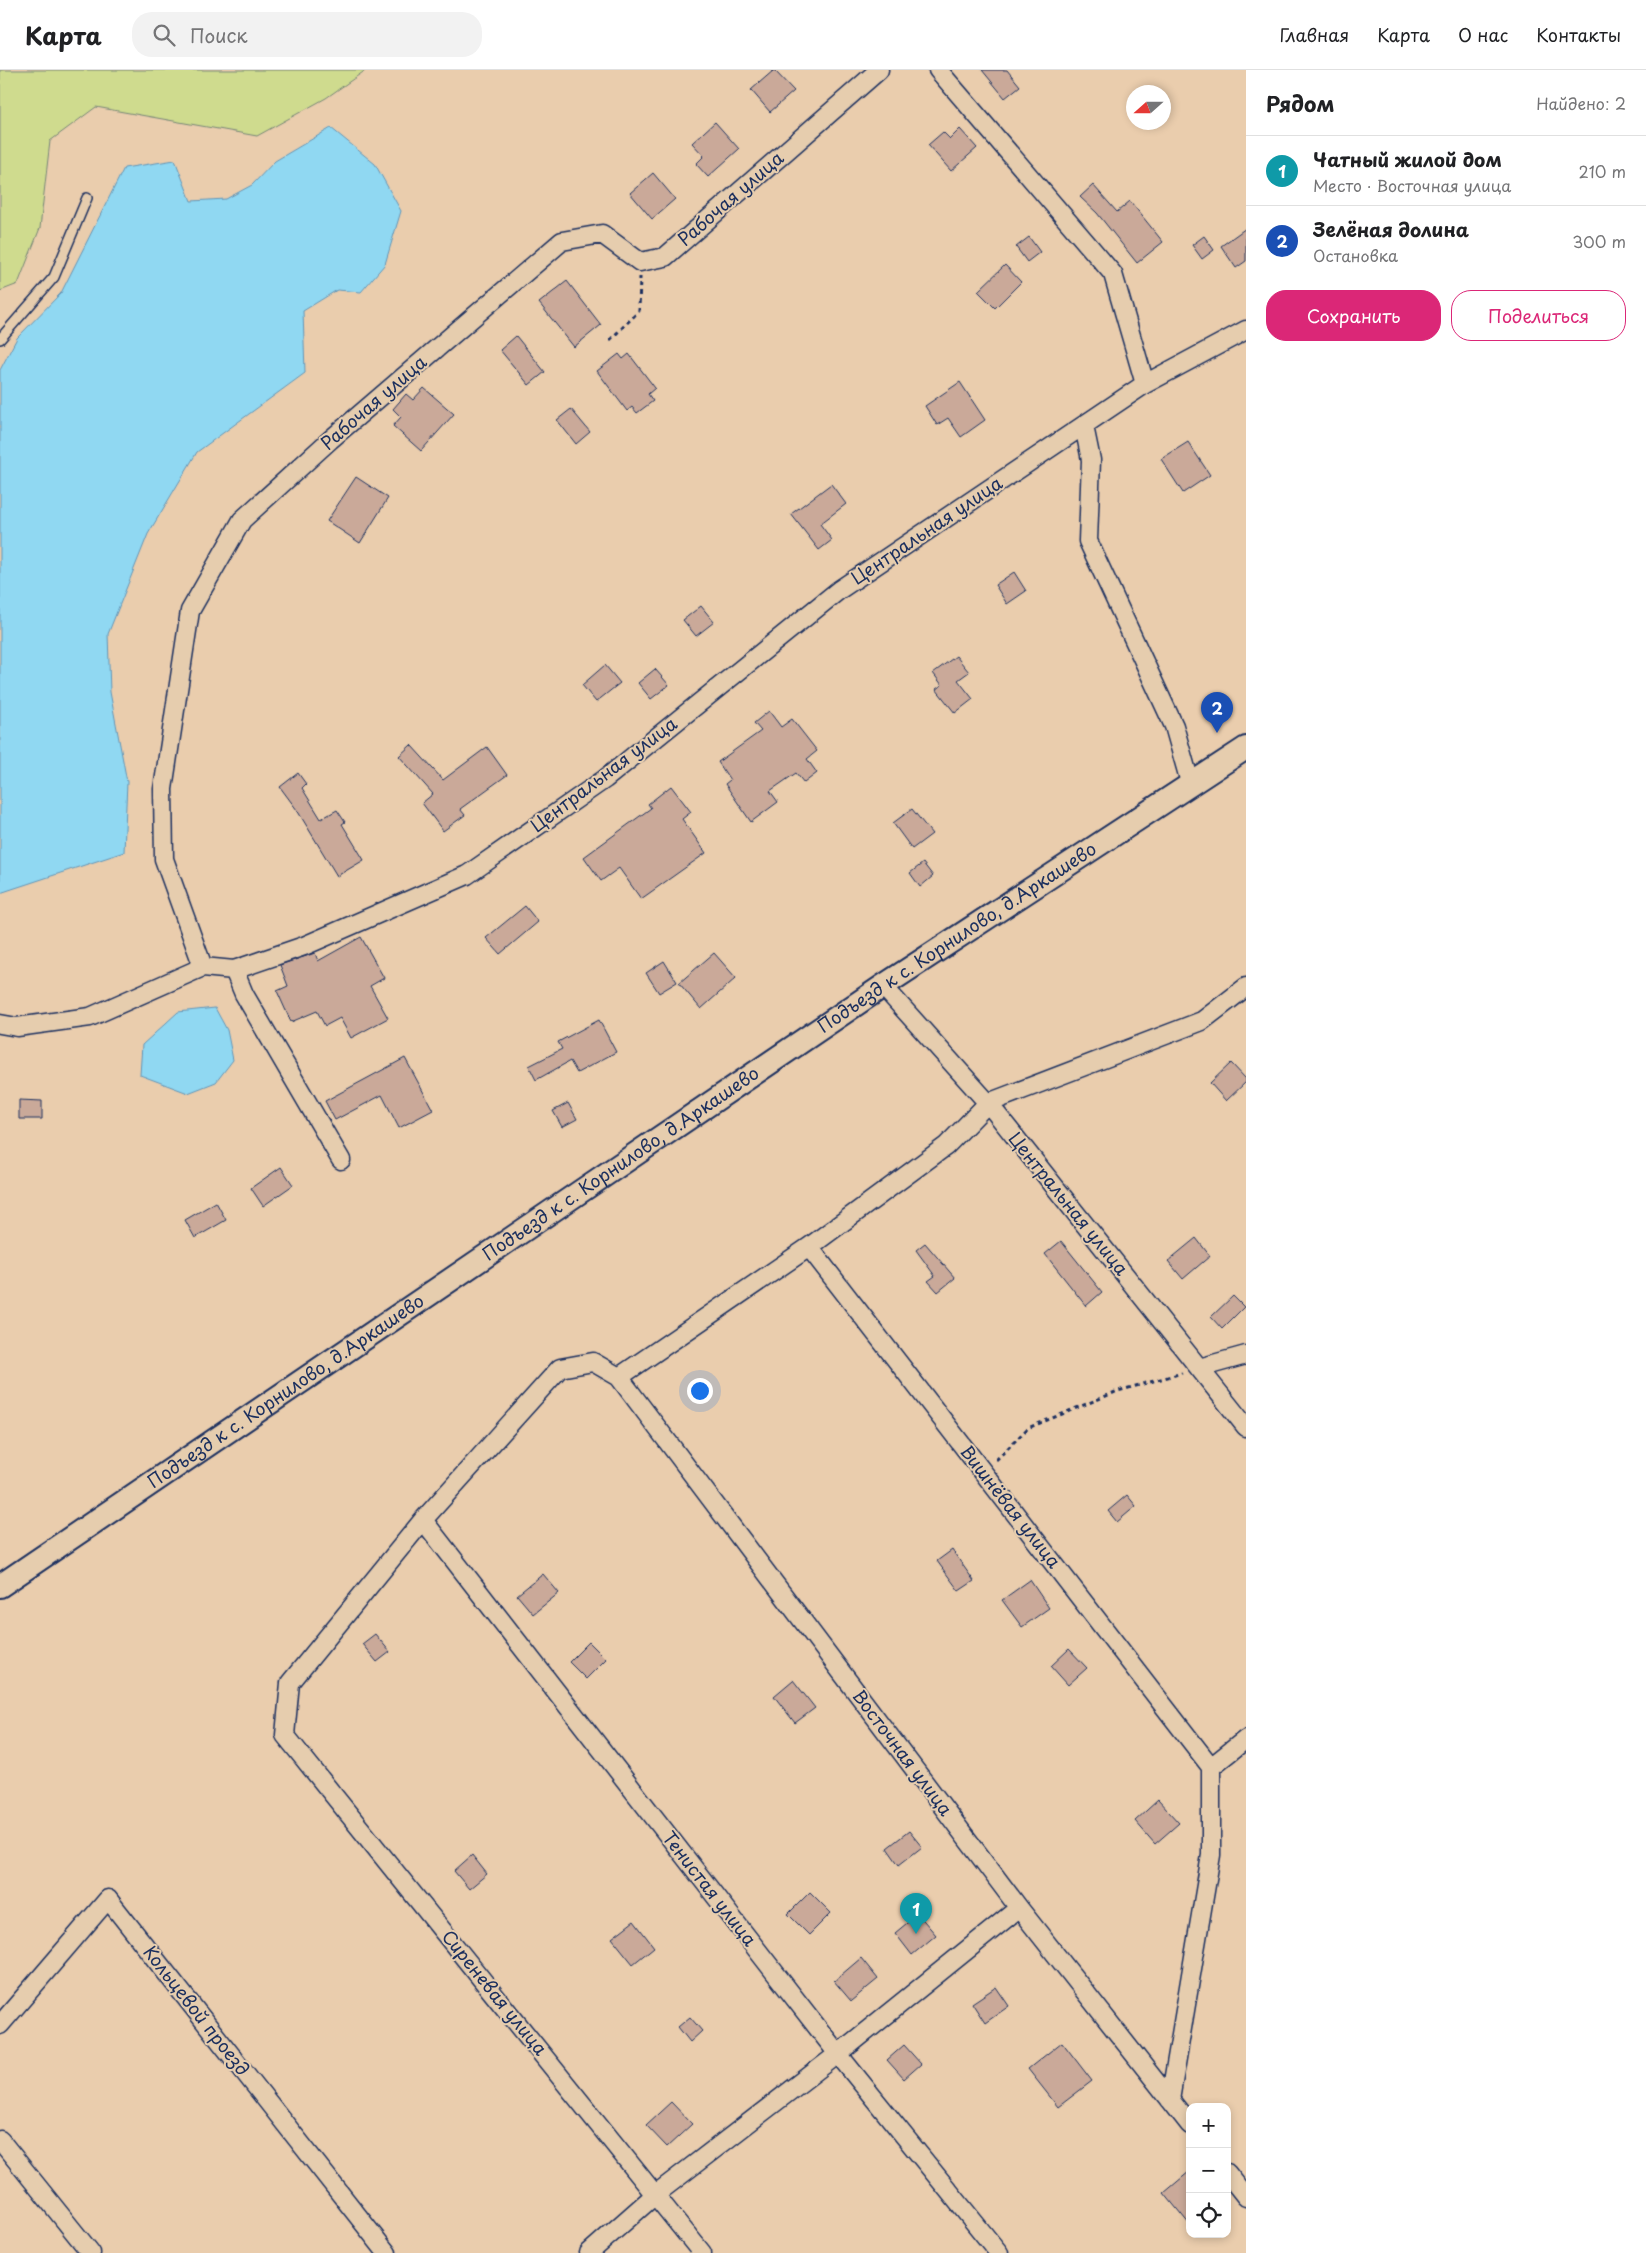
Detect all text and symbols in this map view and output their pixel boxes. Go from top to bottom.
search box [132,12,482,57]
text: Карта [25,17,102,53]
icon: search [150,21,178,49]
text: Поиск [190,21,248,49]
text: Главная [1280,21,1349,48]
text: Карта [1377,21,1430,48]
text: О нас [1458,21,1508,48]
text: Контакты [1536,21,1621,48]
north arrow [1126,85,1171,130]
text: Рядом [1266,87,1334,119]
text: Найдено: 2 [1536,91,1626,115]
street label: Рабочая улица [671,144,789,252]
text: Чатный жилой дом [1313,145,1502,173]
text: 1 [1278,159,1286,183]
text: 210 m [1578,159,1626,183]
text: Место · Восточная улица [1313,173,1511,197]
text: Зелёная долина [1313,215,1469,243]
text: 2 [1276,229,1288,253]
text: 300 m [1572,229,1626,253]
text: Остановка [1313,243,1398,267]
button: Сохранить [1266,290,1441,341]
button: Поделиться [1451,290,1626,341]
street label: Рабочая улица [314,348,432,456]
street label: Центральная улица [845,469,1008,591]
pin: 2 [1201,692,1233,733]
street label: Центральная улица [524,709,683,838]
street label: Подъезд к с. Корнилово, д.Аркашево [811,835,1101,1039]
street label: Подъезд к с. Корнилово, д.Аркашево [476,1059,764,1266]
street label: Центральная улица [1003,1126,1136,1281]
street label: Подъезд к с. Корнилово, д.Аркашево [142,1287,429,1494]
your location [687,1378,713,1404]
street label: Вишнёвая улица [954,1439,1068,1574]
street label: Восточная улица [847,1683,960,1821]
street label: Тенистая улица [657,1825,764,1952]
pin: 1 [900,1893,932,1934]
street label: Сиреневая улица [436,1923,555,2061]
street label: Кольцевой проезд [138,1939,257,2081]
map controls [1186,2103,1231,2238]
button: + [1186,2103,1231,2148]
button: − [1186,2148,1231,2193]
button: locate [1186,2193,1231,2238]

